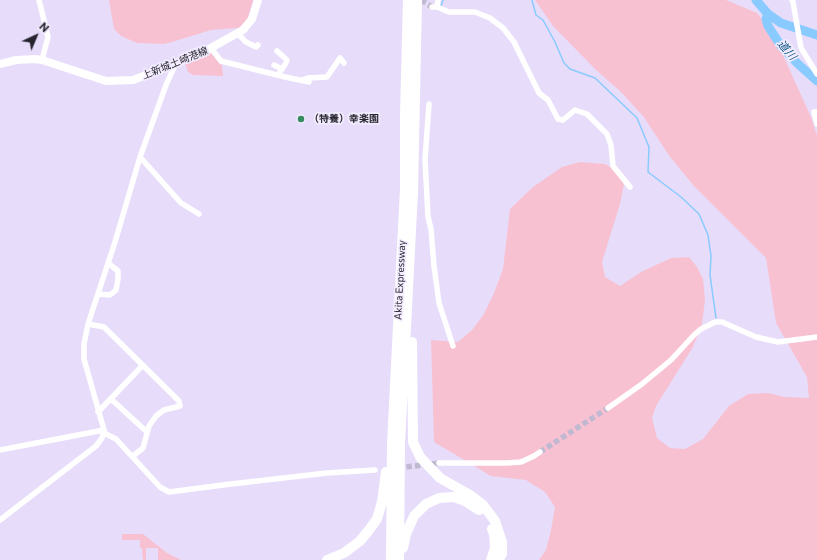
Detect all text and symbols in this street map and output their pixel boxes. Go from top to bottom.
north arrow [16,16,56,56]
text: N [37,19,52,35]
water label: 道川 [775,37,799,63]
street label: 上新城土崎港線 [140,44,210,82]
place label: （特養）幸楽園 [309,113,379,125]
marker: （特養）幸楽園 [296,114,306,124]
street label: Akita Expressway [392,240,408,320]

